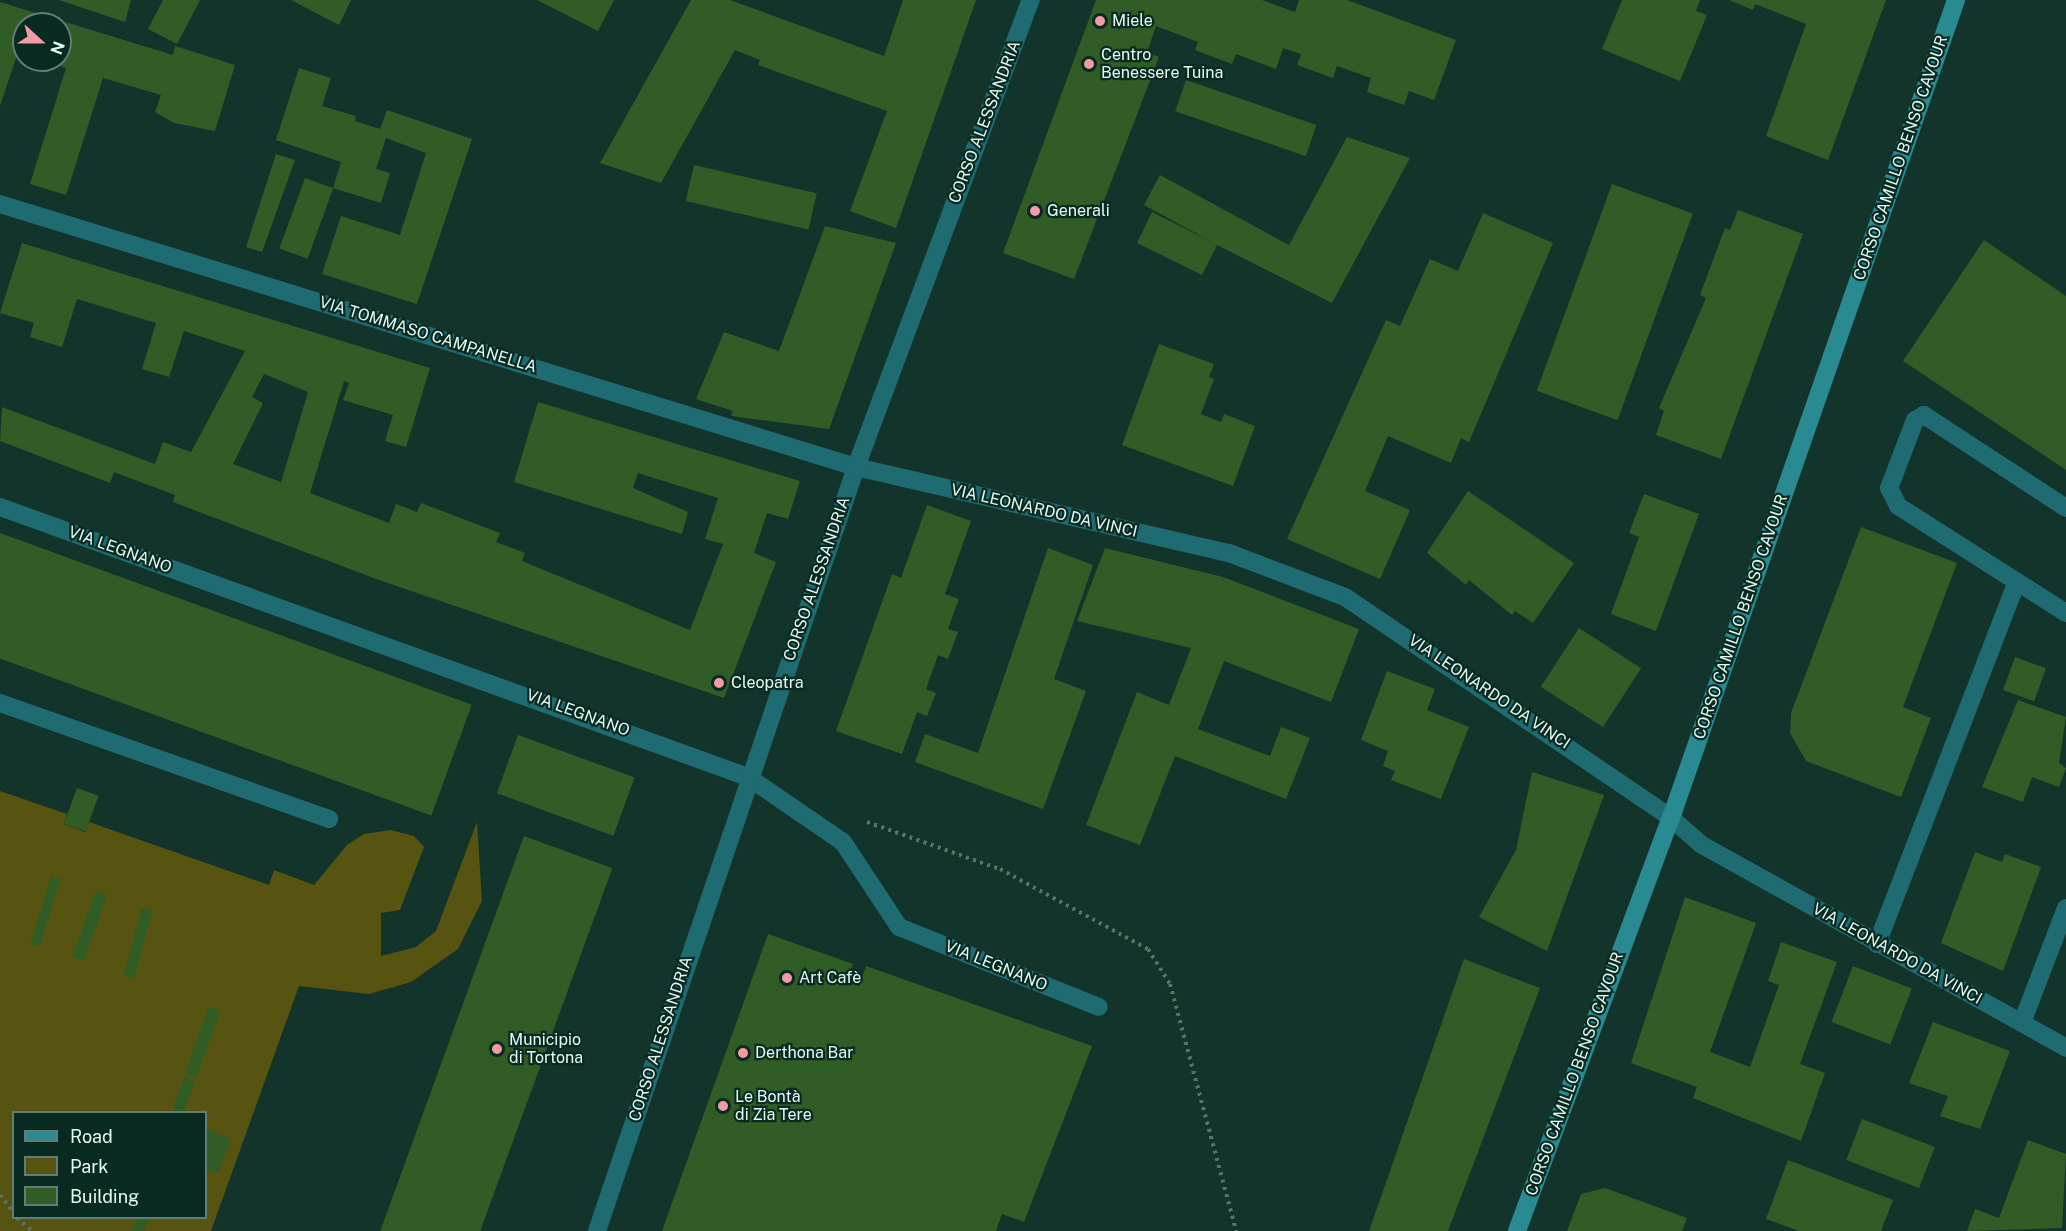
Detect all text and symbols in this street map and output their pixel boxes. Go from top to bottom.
place label: Miele [1112,11,1153,31]
north arrow [12,12,72,72]
marker: Miele [1093,14,1107,28]
street label: CORSO CAMILLO BENSO CAVOUR [1850,33,1952,283]
street label: CORSO ALESSANDRIA [945,38,1025,206]
text: N [46,39,69,57]
place label: Centro Benessere Tuina [1101,45,1224,83]
marker: Centro Benessere Tuina [1082,57,1096,71]
place label: Generali [1047,201,1110,221]
marker: Generali [1028,204,1042,218]
street label: VIA TOMMASO CAMPANELLA [317,293,539,377]
street label: VIA LEONARDO DA VINCI [949,480,1139,542]
street label: CORSO CAMILLO BENSO CAVOUR [1690,492,1792,742]
street label: CORSO ALESSANDRIA [780,494,854,664]
street label: VIA LEGNANO [66,522,174,578]
street label: VIA LEONARDO DA VINCI [1404,631,1574,753]
place label: Cleopatra [731,673,804,693]
marker: Cleopatra [712,676,726,690]
street label: VIA LEGNANO [524,685,632,741]
street label: VIA LEONARDO DA VINCI [1809,899,1985,1009]
street label: VIA LEGNANO [942,937,1050,995]
street label: CORSO CAMILLO BENSO CAVOUR [1522,950,1628,1198]
street label: CORSO ALESSANDRIA [625,954,697,1124]
place label: Art Cafè [799,968,861,988]
marker: Art Cafè [780,971,794,985]
place label: Municipio di Tortona [509,1030,583,1068]
marker: Municipio di Tortona [490,1042,504,1056]
place label: Derthona Bar [755,1043,853,1063]
marker: Derthona Bar [736,1046,750,1060]
place label: Le Bontà di Zia Tere [735,1087,812,1125]
marker: Le Bontà di Zia Tere [716,1099,730,1113]
legend [12,1111,207,1219]
text: Road [70,1126,113,1147]
text: Park [70,1156,108,1177]
text: Building [70,1186,139,1207]

